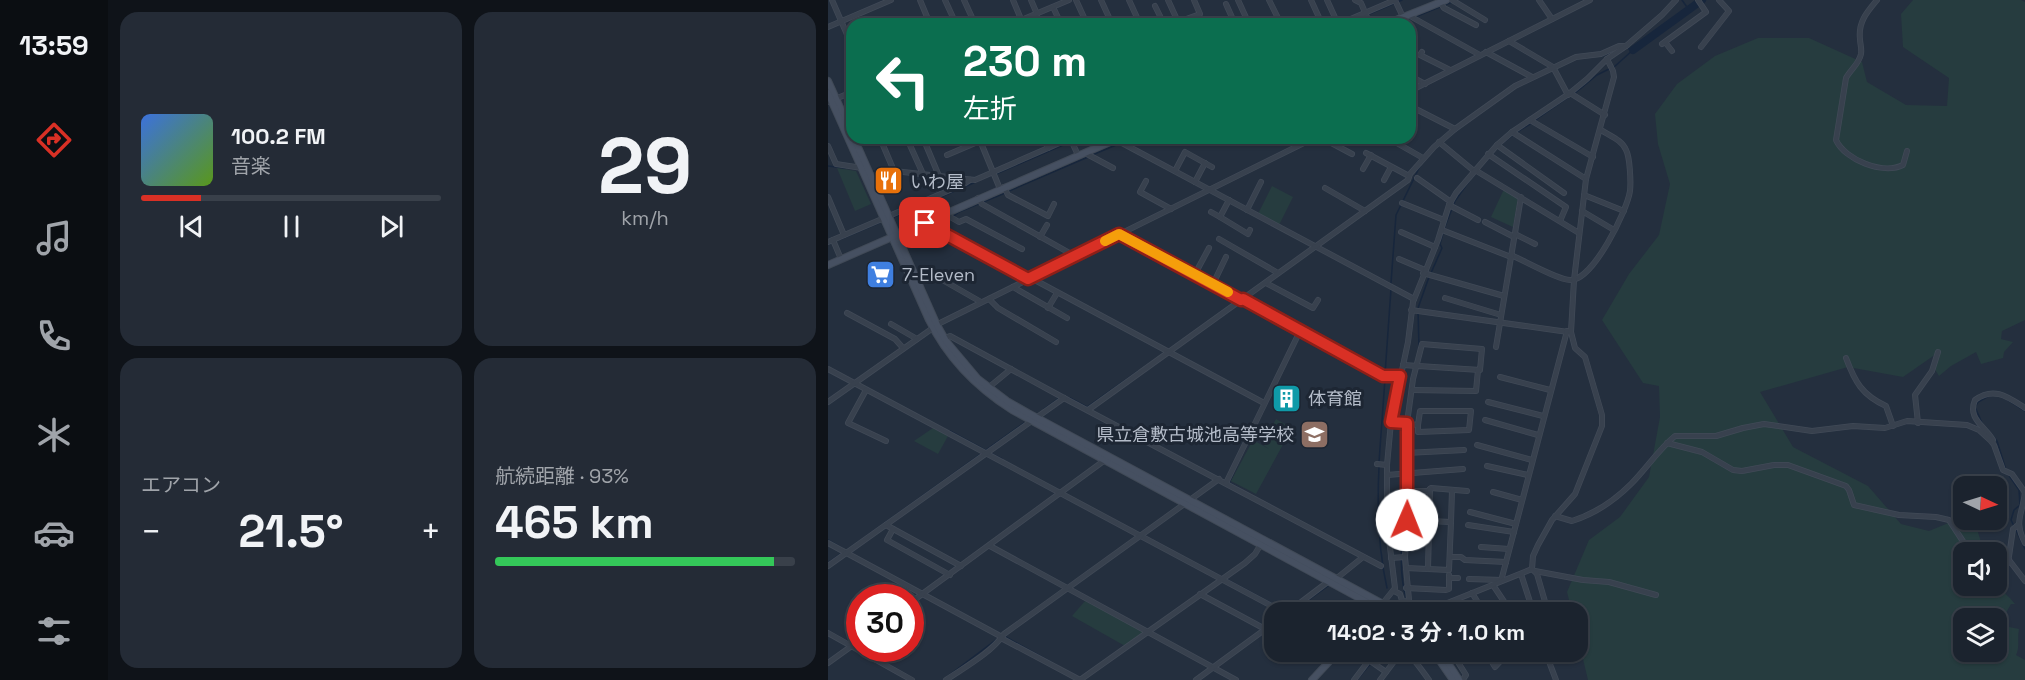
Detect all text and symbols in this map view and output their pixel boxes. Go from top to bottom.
text: 13:59 [19,28,89,63]
text: 230 m [963,35,1087,88]
icon: left [864,42,942,120]
text: 左折 [963,91,1017,126]
text: 29 [598,116,692,216]
icon: directions [33,119,75,161]
text: 100.2 FM [231,122,326,150]
text: 音楽 [231,153,271,179]
restaurant icon: いわ屋 [873,165,905,197]
place label: いわ屋 [910,170,964,193]
pin [899,197,950,248]
text: km/h [621,205,669,231]
icon: arrive [908,206,941,239]
icon: previous [175,210,208,243]
icon: pause [275,210,308,243]
icon: next [375,210,408,243]
icon: music [33,217,75,259]
supermarket icon: 7-Eleven [865,258,897,290]
place label: 7-Eleven [902,263,975,286]
icon: phone [33,315,75,357]
building icon: 体育館 [1271,382,1303,414]
place label: 体育館 [1308,387,1362,410]
icon: climate [33,414,75,456]
school or university icon: 県立倉敷古城池高等学校 [1299,418,1331,450]
place label: 県立倉敷古城池高等学校 [1096,423,1294,446]
text: 航続距離 · 93% [495,463,629,489]
text: エアコン [141,472,221,498]
north arrow [1953,476,2007,530]
map controls [1953,476,2007,662]
position arrow [1375,488,1439,552]
text: 465 km [495,494,654,551]
text: 21.5° [238,503,344,560]
text: − [141,511,161,553]
text: + [421,511,441,553]
icon: car [33,512,75,554]
button: sound [1953,542,2007,596]
speed limit sign: 30 [846,584,924,662]
button: layers [1953,608,2007,662]
icon: filters [33,610,75,652]
text: 14:02 · 3 分 · 1.0 km [1327,618,1525,646]

